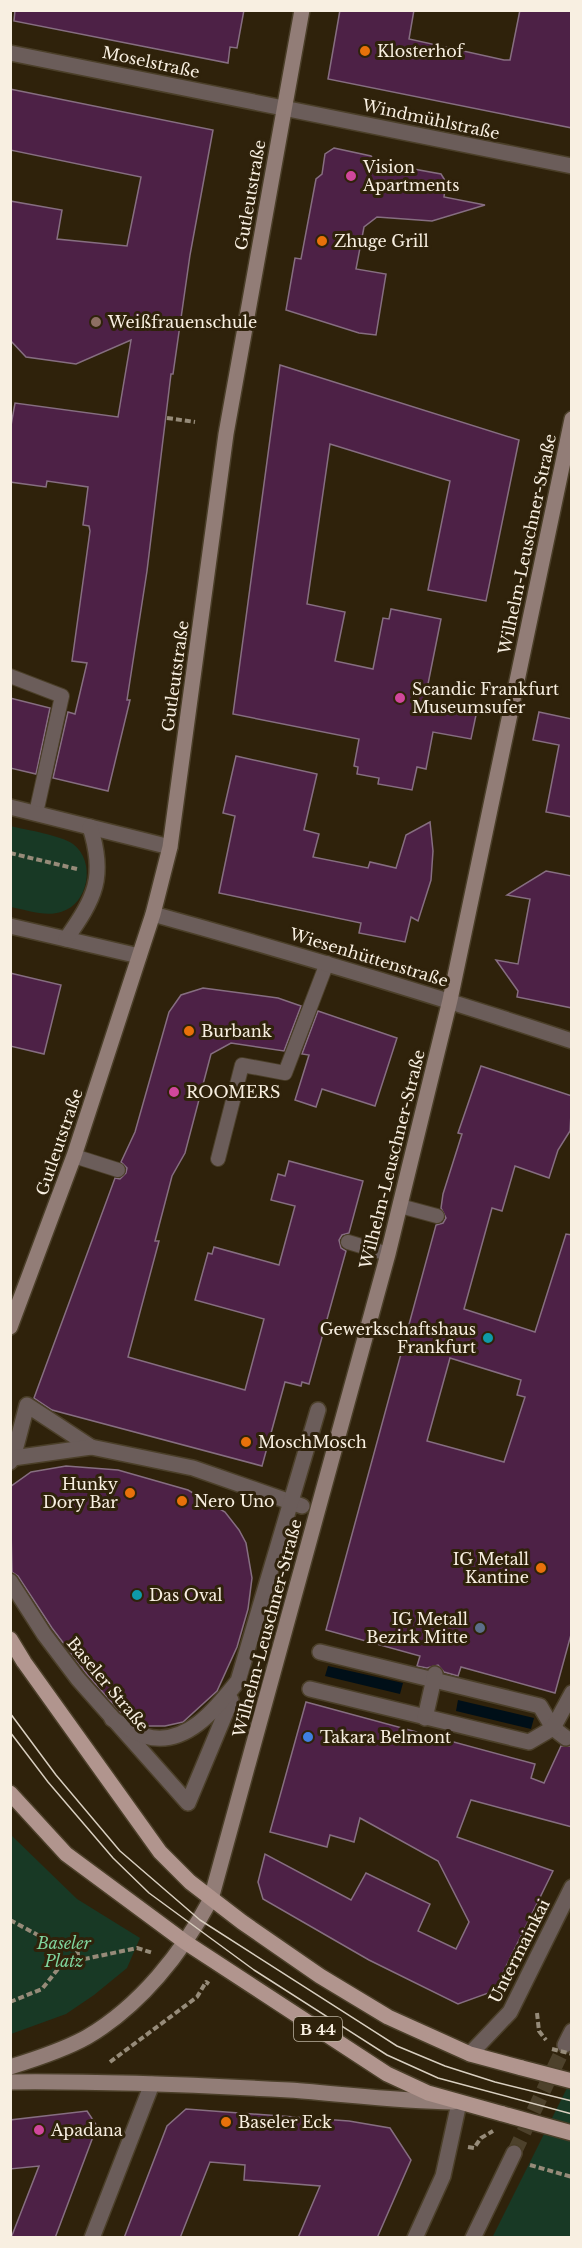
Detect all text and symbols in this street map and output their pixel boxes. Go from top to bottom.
place label: Klosterhof [377,41,466,61]
street label: Moselstraße [100,42,202,82]
marker: Klosterhof [358,44,372,58]
street label: Windmühlstraße [359,94,502,143]
street label: Gutleutstraße [230,138,270,252]
place label: Vision Apartments [362,157,459,195]
marker: Vision Apartments [344,169,358,183]
place label: Zhuge Grill [334,231,429,251]
marker: Zhuge Grill [315,234,329,248]
place label: Weißfrauenschule [107,312,257,332]
marker: Weißfrauenschule [89,315,103,329]
street label: Wilhelm-Leuschner-Straße [494,432,560,657]
street label: Gutleutstraße [157,619,193,733]
place label: Scandic Frankfurt Museumsufer [412,679,559,717]
marker: Scandic Frankfurt Museumsufer [393,691,407,705]
street label: Wiesenhüttenstraße [286,923,451,991]
place label: Burbank [201,1021,272,1041]
marker: Burbank [182,1024,196,1038]
street label: Wilhelm-Leuschner-Straße [355,1047,429,1272]
place label: ROOMERS [186,1082,280,1102]
marker: ROOMERS [167,1085,181,1099]
street label: Gutleutstraße [31,1086,87,1198]
place label: Gewerkschaftshaus Frankfurt [320,1319,476,1357]
marker: Gewerkschaftshaus Frankfurt [481,1331,495,1345]
place label: MoschMosch [258,1432,367,1452]
marker: MoschMosch [239,1435,253,1449]
place label: Hunky Dory Bar [43,1474,119,1512]
marker: Hunky Dory Bar [123,1486,137,1500]
place label: Nero Uno [194,1491,274,1511]
marker: Nero Uno [175,1494,189,1508]
street label: Wilhelm-Leuschner-Straße [228,1517,306,1740]
place label: IG Metall Kantine [453,1549,529,1587]
marker: IG Metall Kantine [534,1561,548,1575]
place label: Das Oval [149,1585,223,1605]
marker: Das Oval [130,1588,144,1602]
place label: IG Metall Bezirk Mitte [366,1609,468,1647]
marker: IG Metall Bezirk Mitte [473,1621,487,1635]
street label: Baseler Straße [63,1633,153,1735]
place label: Takara Belmont [320,1727,451,1747]
marker: Takara Belmont [301,1730,315,1744]
street label: Untermainkai [484,1895,554,2006]
park label: Baseler Platz [36,1933,92,1971]
road number: B 44 [294,2017,342,2041]
place label: Baseler Eck [238,2112,332,2132]
marker: Baseler Eck [219,2115,233,2129]
place label: Apadana [50,2120,123,2140]
marker: Apadana [32,2123,46,2137]

